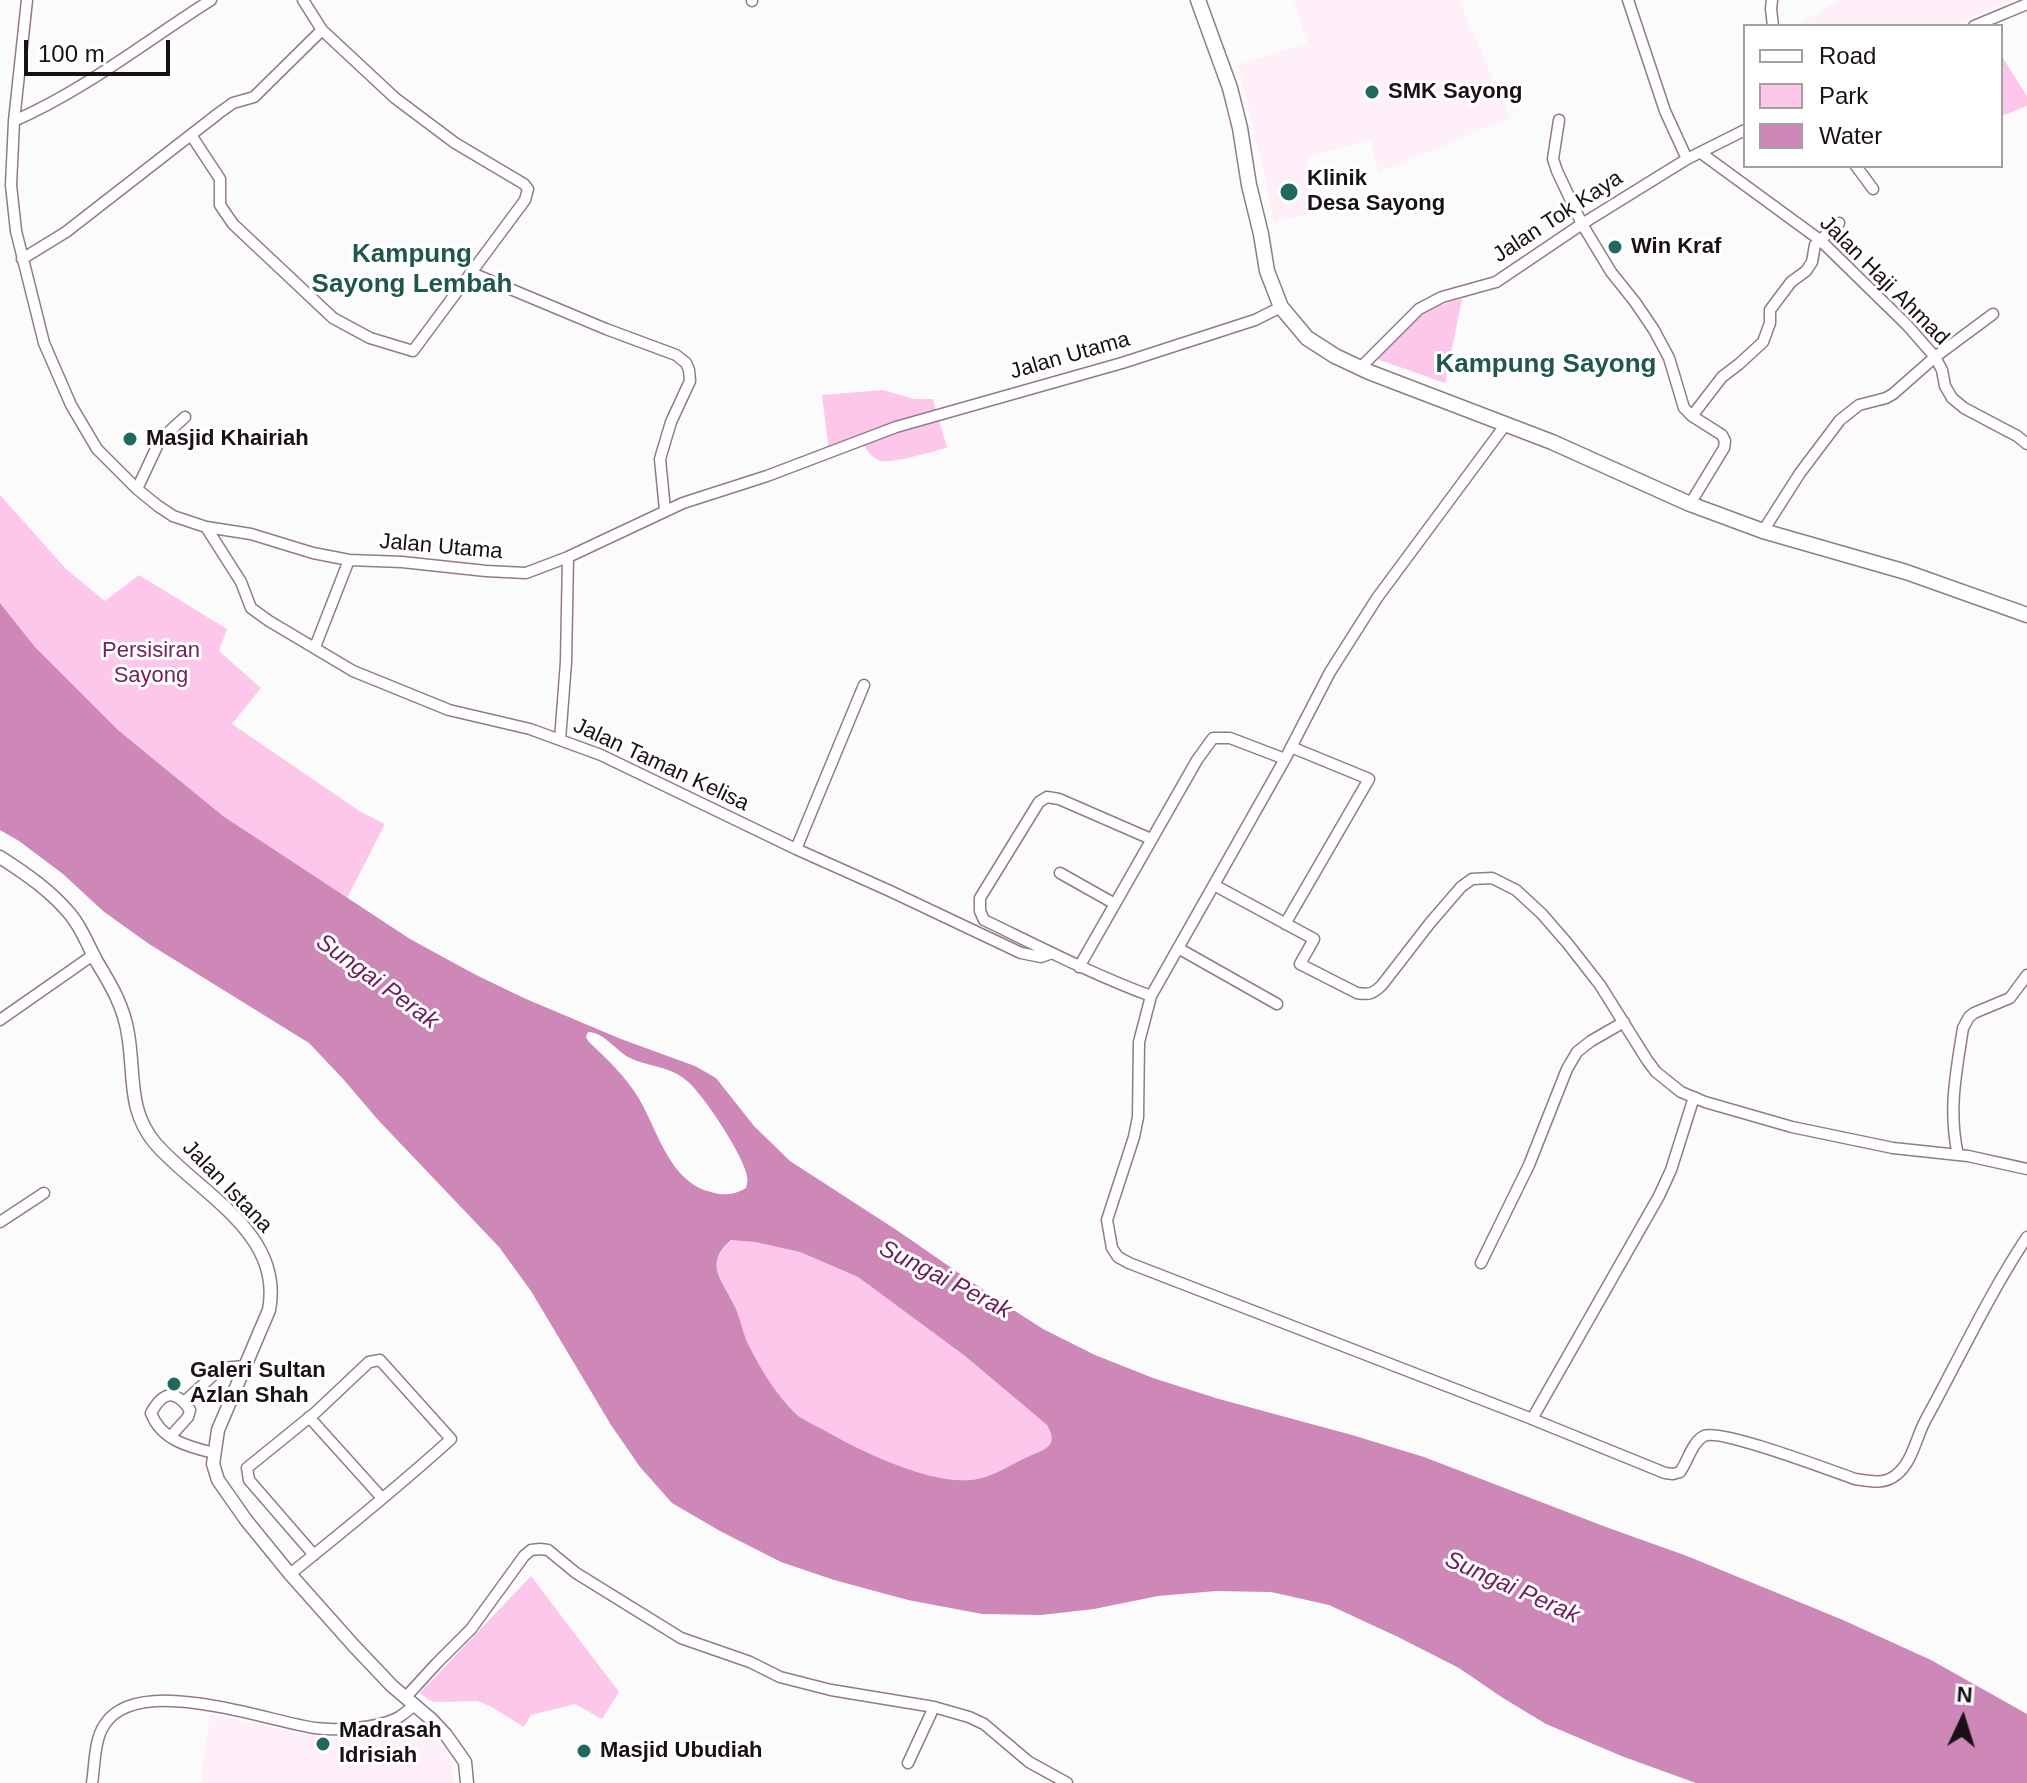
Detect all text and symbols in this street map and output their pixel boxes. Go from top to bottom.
scale bar [28,24,174,74]
legend [1743,24,2003,168]
text: 100 m [38,40,105,67]
text: Road [1819,42,1876,69]
place label: SMK Sayong [1388,79,1522,105]
text: Park [1819,82,1868,109]
marker: SMK Sayong [1363,83,1381,101]
text: Water [1819,122,1882,149]
street label: Jalan Tok Kaya [1488,165,1628,269]
place label: Klinik Desa Sayong [1307,166,1445,218]
marker: Klinik Desa Sayong [1278,181,1300,203]
street label: Jalan Haji Ahmad [1814,211,1954,351]
place label: Win Kraf [1631,234,1721,260]
marker: Win Kraf [1606,238,1624,256]
district label: Kampung Sayong Lembah [312,239,512,300]
street label: Jalan Utama [1007,326,1133,386]
district label: Kampung Sayong [1435,349,1657,381]
place label: Masjid Khairiah [146,426,309,452]
marker: Masjid Khairiah [121,430,139,448]
street label: Jalan Utama [378,528,504,566]
park label: Persisiran Sayong [102,638,200,690]
street label: Jalan Taman Kelisa [569,713,753,817]
water label: Sungai Perak [310,928,444,1036]
street label: Jalan Istana [176,1135,278,1239]
water label: Sungai Perak [874,1234,1016,1326]
place label: Galeri Sultan Azlan Shah [190,1358,326,1410]
marker: Galeri Sultan Azlan Shah [165,1375,183,1393]
water label: Sungai Perak [1440,1546,1584,1630]
north arrow [1923,1679,2003,1759]
text: N [1956,1682,1973,1708]
place label: Madrasah Idrisiah [339,1718,442,1770]
marker: Madrasah Idrisiah [314,1735,332,1753]
place label: Masjid Ubudiah [600,1738,763,1764]
marker: Masjid Ubudiah [575,1742,593,1760]

